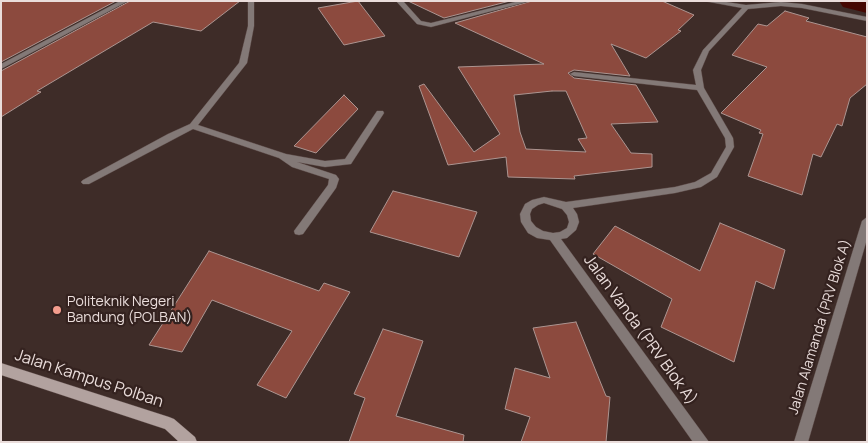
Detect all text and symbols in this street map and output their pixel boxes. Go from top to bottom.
street label: Jalan Alamanda (PRV Blok A) [785,237,855,417]
street label: Jalan Vanda (PRV Blok A) [579,251,701,409]
place label: Politeknik Negeri Bandung (POLBAN) [67,294,192,326]
marker: Politeknik Negeri Bandung (POLBAN) [51,304,63,316]
street label: Jalan Kampus Polban [12,346,166,412]

